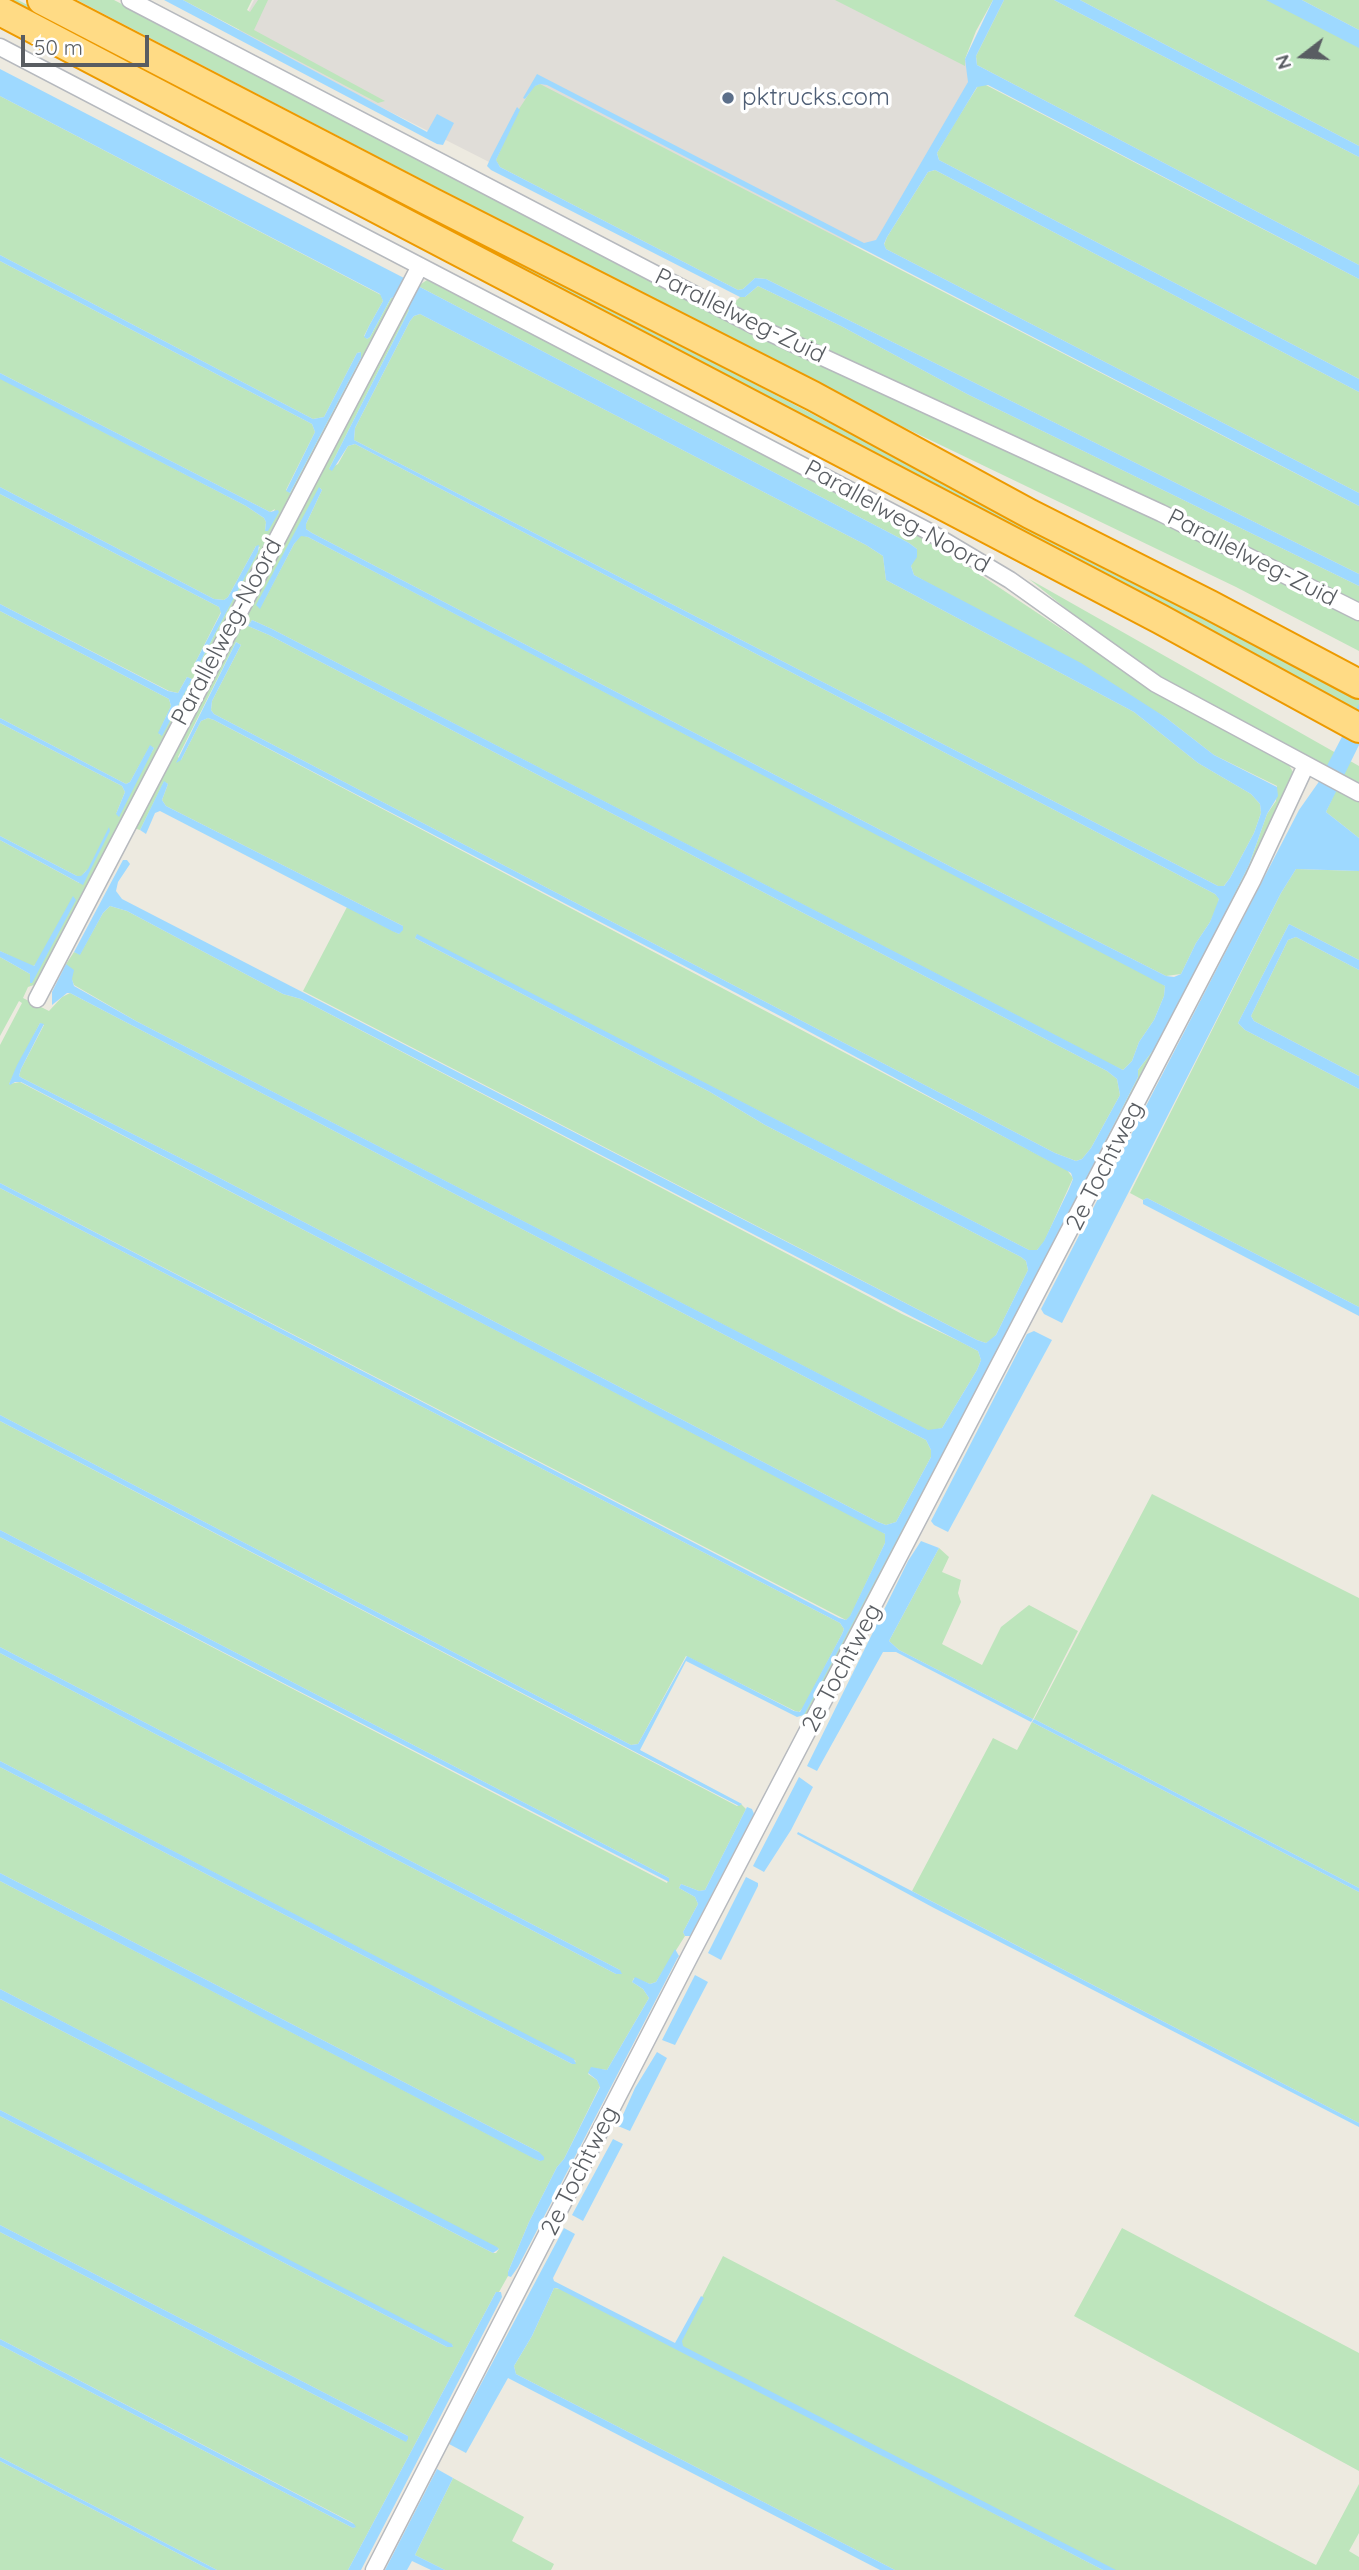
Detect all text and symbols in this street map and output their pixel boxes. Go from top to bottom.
scale bar [24,21,152,65]
north arrow [1268,21,1338,91]
text: 50 m [34,34,83,60]
text: N [1269,52,1296,72]
place label: pktrucks.com [742,84,890,112]
marker: pktrucks.com [720,90,736,106]
street label: Parallelweg-Zuid [650,262,830,370]
street label: Parallelweg-Noord [799,454,995,580]
street label: Parallelweg-Zuid [1162,503,1342,613]
street label: Parallelweg-Noord [166,534,288,730]
street label: 2e Tochtweg [1060,1097,1150,1235]
street label: 2e Tochtweg [796,1599,888,1737]
street label: 2e Tochtweg [535,2102,625,2240]

